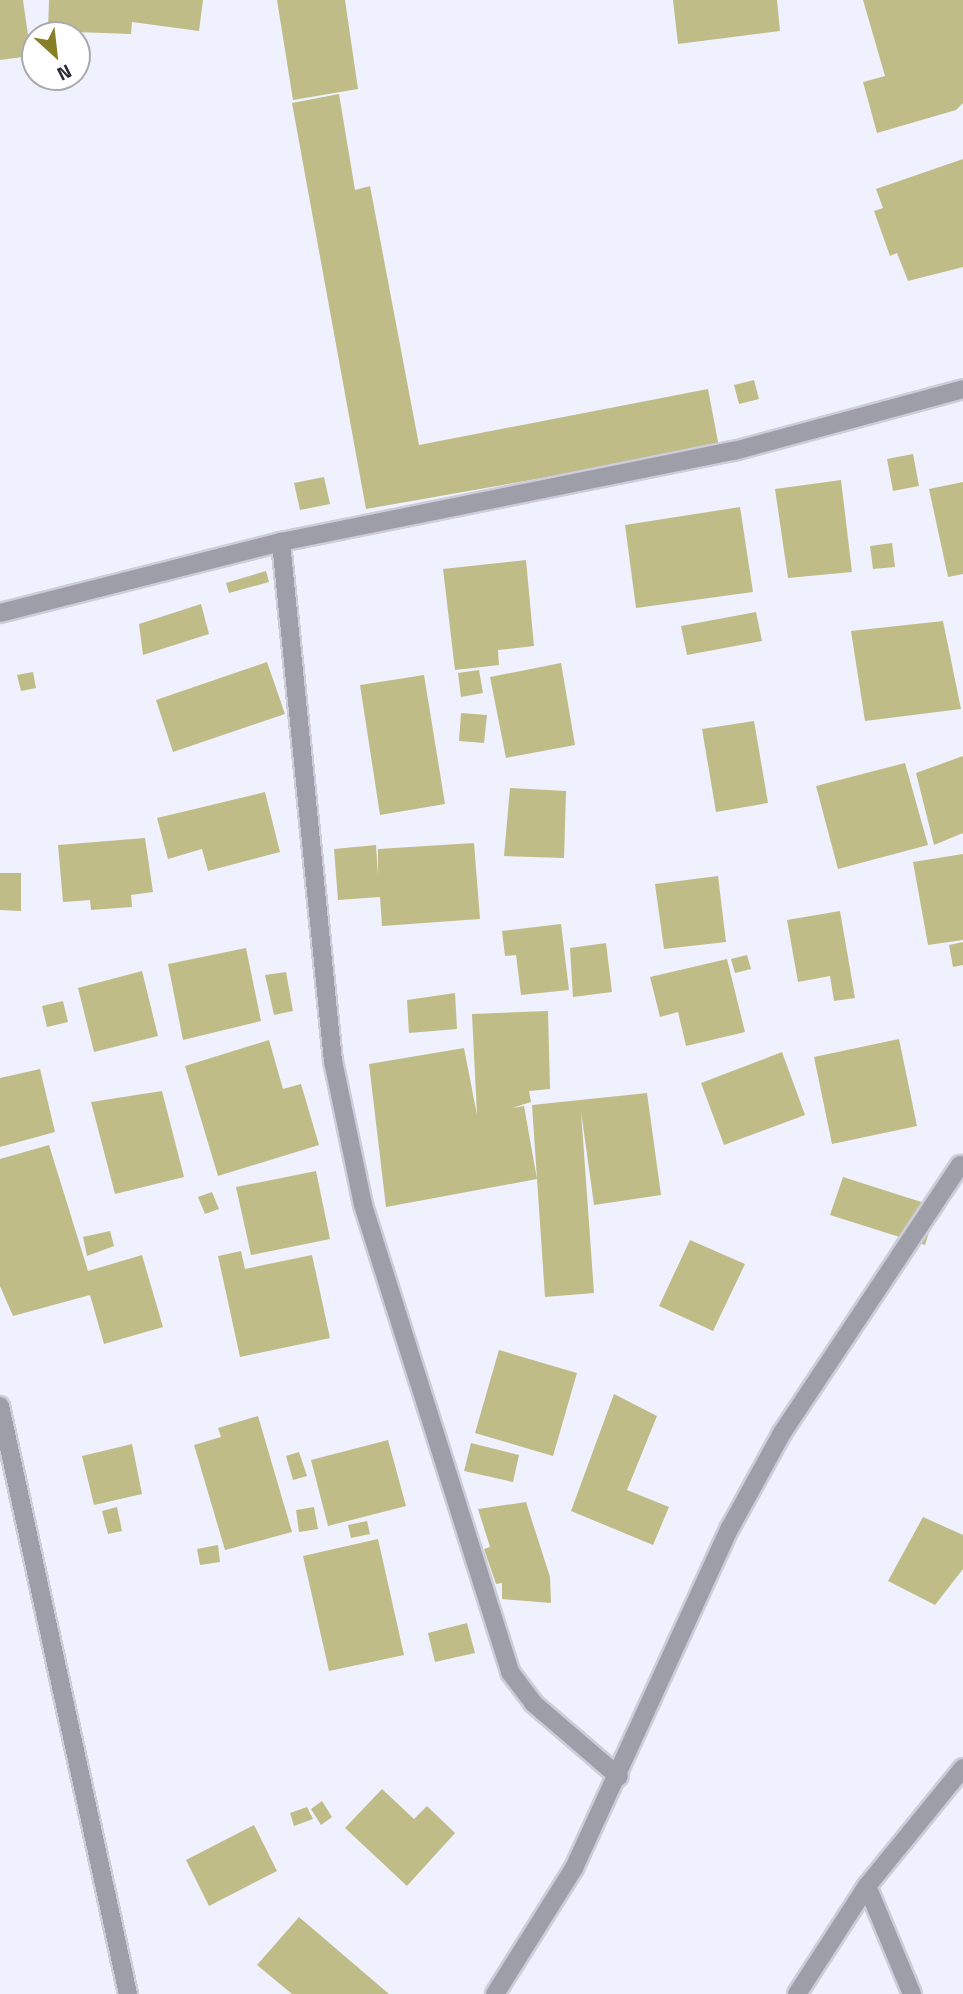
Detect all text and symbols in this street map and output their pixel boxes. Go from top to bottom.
north arrow [21,21,91,91]
text: N [52,57,77,89]

